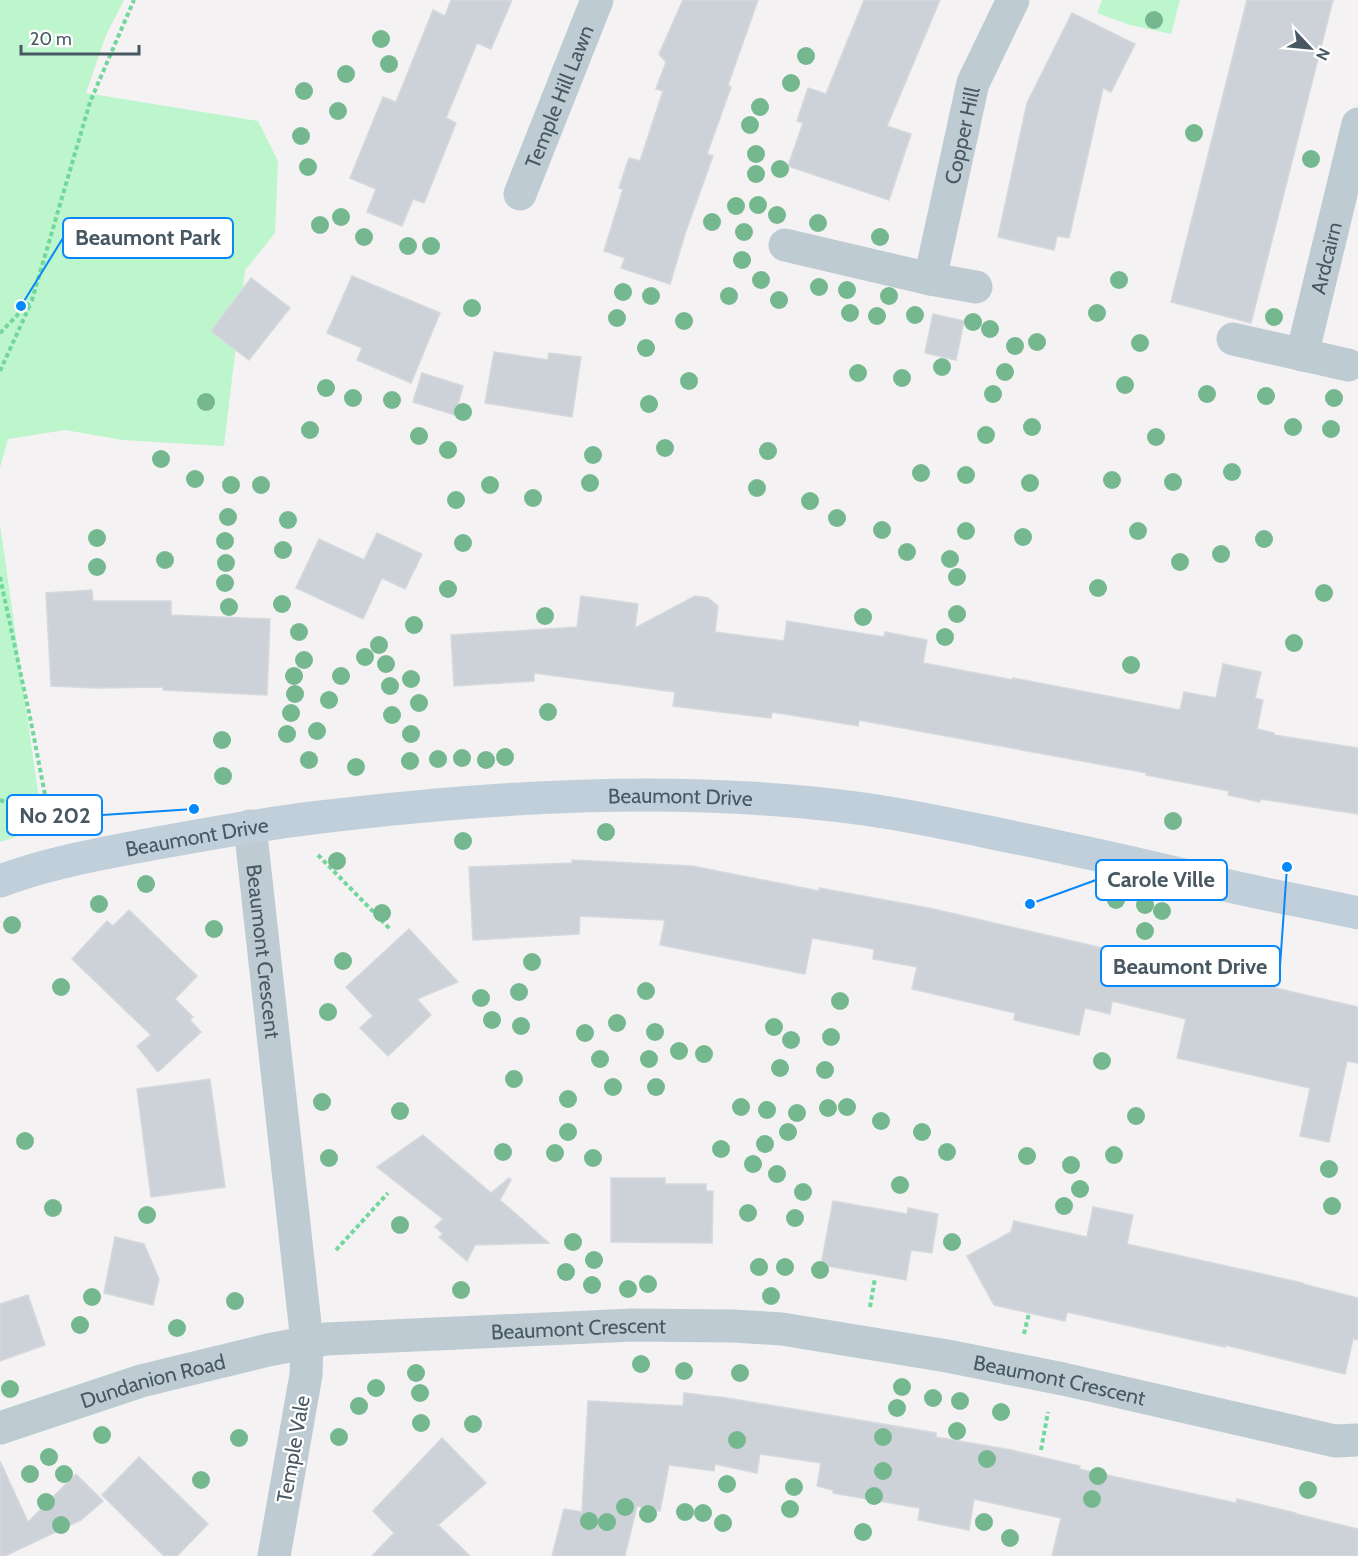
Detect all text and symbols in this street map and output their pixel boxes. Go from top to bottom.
scale bar [21,18,140,56]
north arrow [1280,18,1340,78]
street label: Temple Hill Lawn [519,21,598,172]
text: 20 m [30,28,72,50]
text: N [1312,45,1334,64]
street label: Copper Hill [939,84,984,186]
callout: Beaumont Park [63,218,233,258]
street label: Ardcairn [1305,219,1346,296]
text: Beaumont Park [75,224,221,251]
street label: Beaumont Drive [608,783,754,811]
callout: No 202 [7,795,102,835]
text: No 202 [19,802,91,829]
street label: Beaumont Drive [123,812,270,861]
callout: Carole Ville [1096,860,1227,900]
street label: Beaumont Crescent [242,863,286,1040]
text: Carole Ville [1107,866,1215,893]
callout: Beaumont Drive [1101,946,1280,986]
text: Beaumont Drive [1113,953,1267,980]
street label: Beaumont Crescent [490,1312,666,1344]
street label: Dundanion Road [77,1348,228,1413]
street label: Beaumont Crescent [971,1349,1148,1410]
street label: Temple Vale [271,1393,315,1505]

